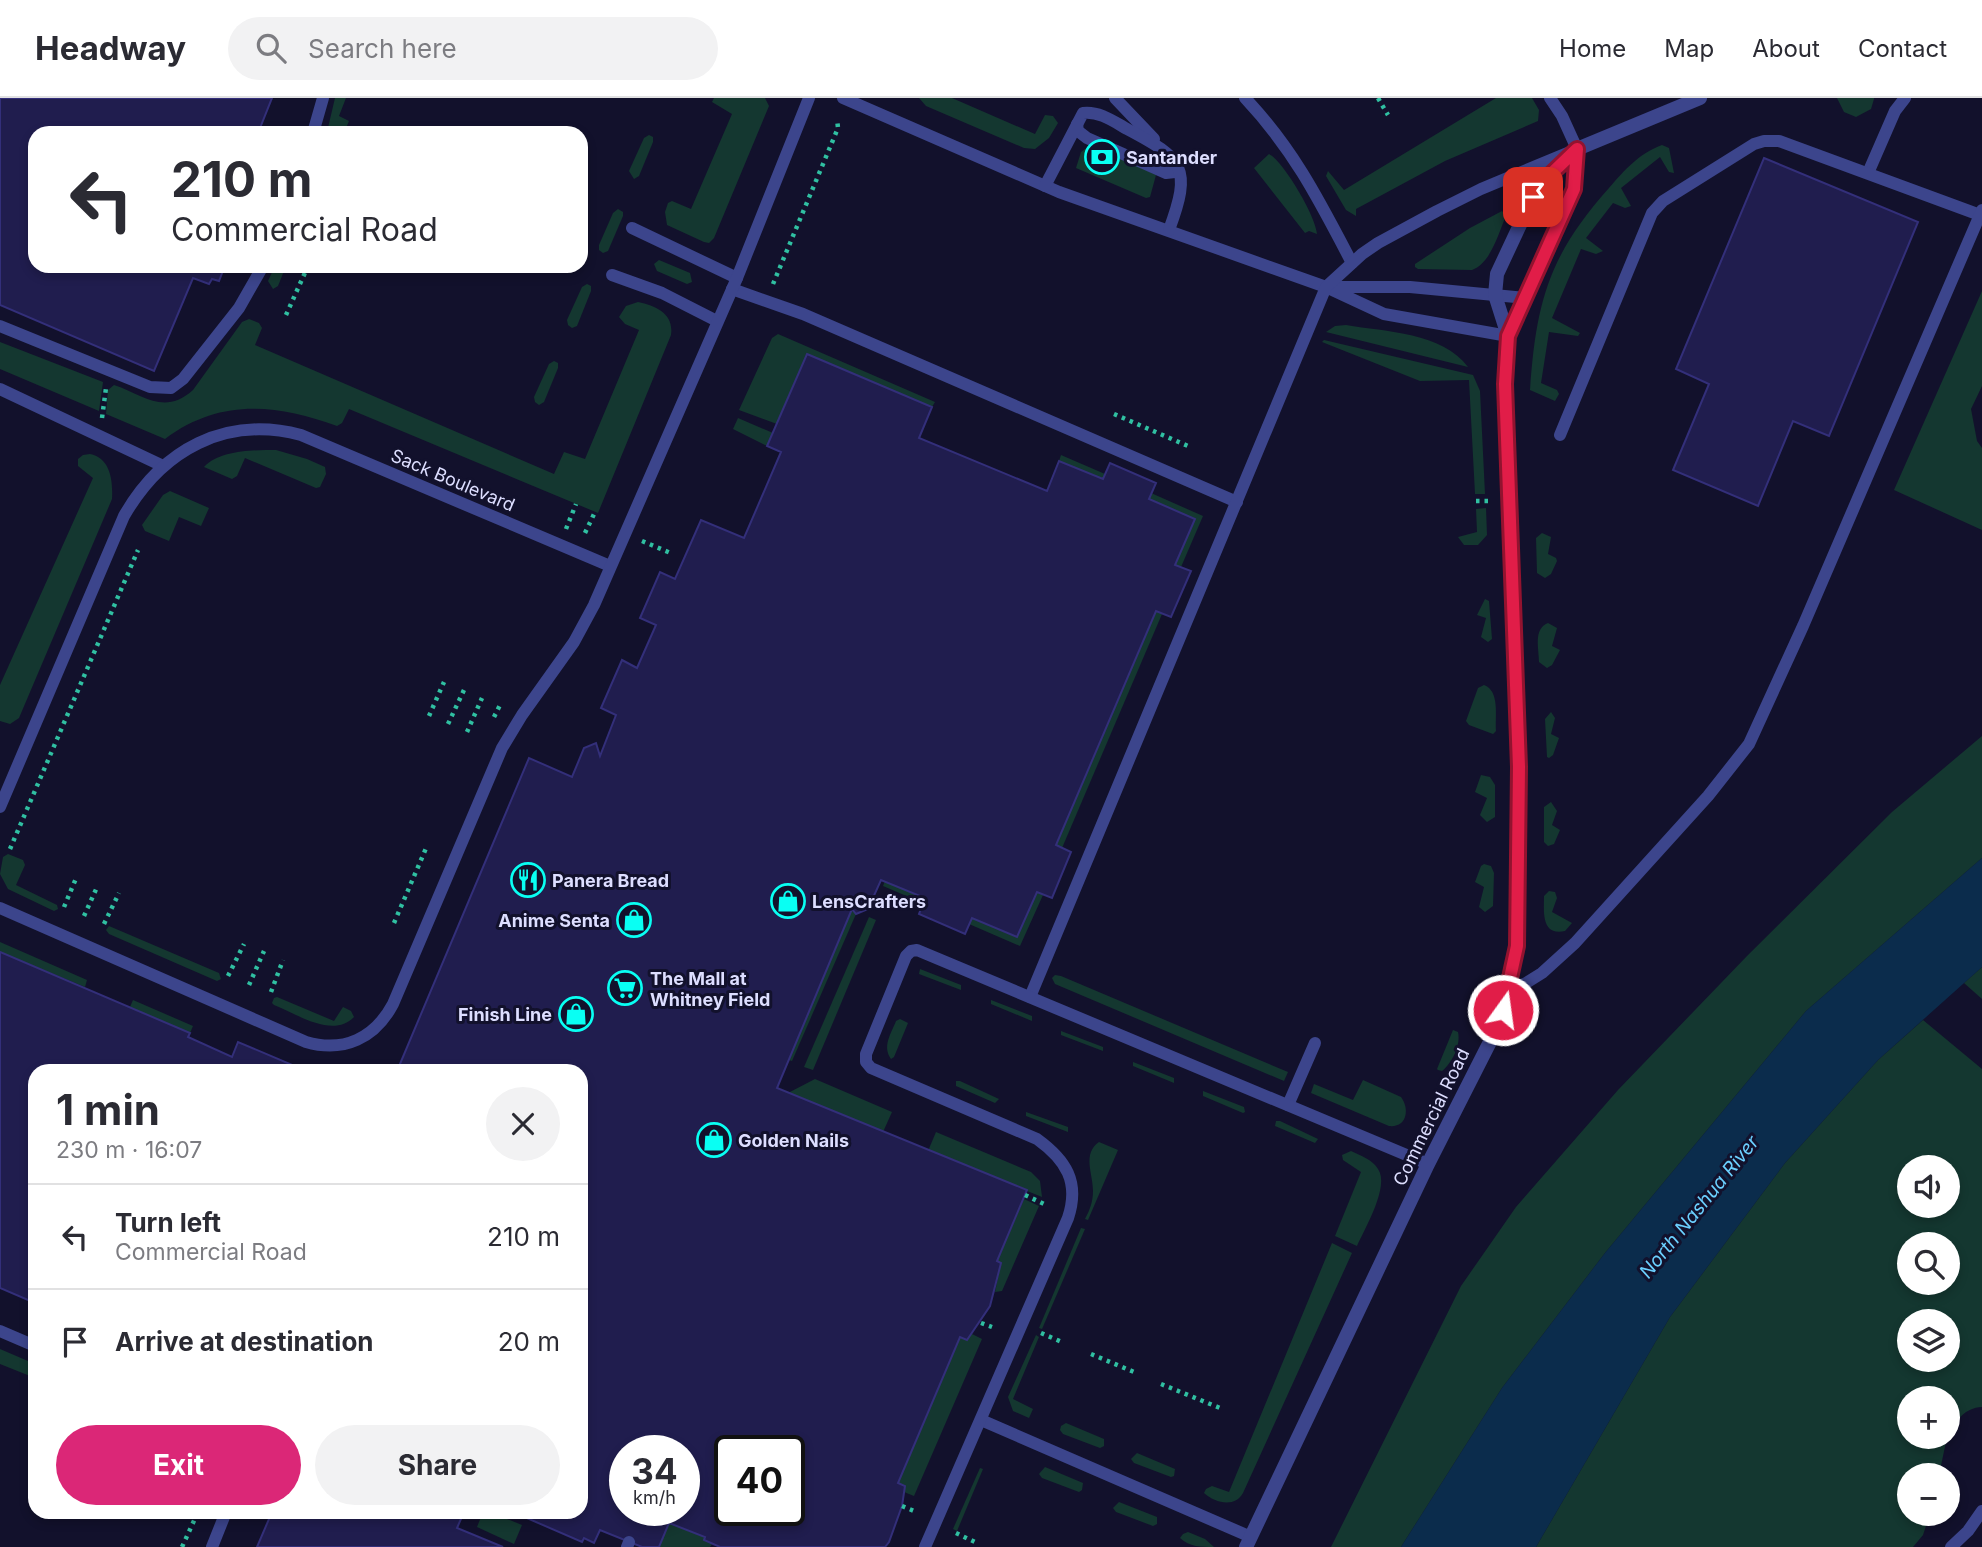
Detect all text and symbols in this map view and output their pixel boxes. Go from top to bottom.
search box [228,17,718,80]
text: Headway [35,28,186,68]
icon: search [252,29,290,67]
text: Search here [308,33,457,64]
text: Home [1559,34,1626,63]
text: Map [1664,34,1714,63]
text: About [1752,34,1820,63]
text: Contact [1858,34,1947,63]
bank icon: Santander [1083,138,1121,176]
place label: Santander [1126,147,1217,168]
text: 210 m [171,150,312,209]
icon: left [56,154,147,245]
pin [1503,167,1563,227]
icon: arrive [1514,178,1552,216]
text: Commercial Road [171,210,438,249]
street label: Sack Boulevard [388,445,518,515]
restaurant icon: Panera Bread [509,861,547,899]
place label: Panera Bread [552,870,669,891]
shop icon: LensCrafters [769,882,807,920]
place label: LensCrafters [812,891,926,912]
shop icon: Anime Senta [615,901,653,939]
place label: Anime Senta [498,910,610,931]
place label: The Mall at Whitney Field [650,968,770,1010]
supermarket icon: The Mall at Whitney Field [606,969,644,1007]
position arrow [1466,973,1540,1047]
shop icon: Finish Line [557,995,595,1033]
place label: Finish Line [458,1004,552,1025]
street label: Commercial Road [1389,1045,1473,1189]
text: 1 min [56,1084,160,1135]
button: close [486,1087,560,1161]
shop icon: Golden Nails [695,1121,733,1159]
place label: Golden Nails [738,1130,849,1151]
water label: North Nashua River [1634,1130,1764,1283]
text: 230 m · 16:07 [56,1136,202,1164]
map controls [1897,1155,1960,1526]
button: sound [1897,1155,1960,1218]
text: Turn left [115,1207,221,1238]
icon: left [56,1218,94,1256]
text: 210 m [487,1221,560,1252]
button: search [1897,1232,1960,1295]
text: Commercial Road [115,1238,307,1266]
button: layers [1897,1309,1960,1372]
icon: arrive [56,1323,94,1361]
text: Arrive at destination [115,1326,374,1357]
text: 20 m [498,1326,560,1357]
button: + [1897,1386,1960,1449]
button: Exit [56,1425,301,1505]
button: Share [315,1425,560,1505]
speed limit sign: 40 [714,1435,805,1526]
text: 34 [631,1450,678,1492]
button: − [1897,1463,1960,1526]
text: km/h [633,1487,676,1508]

